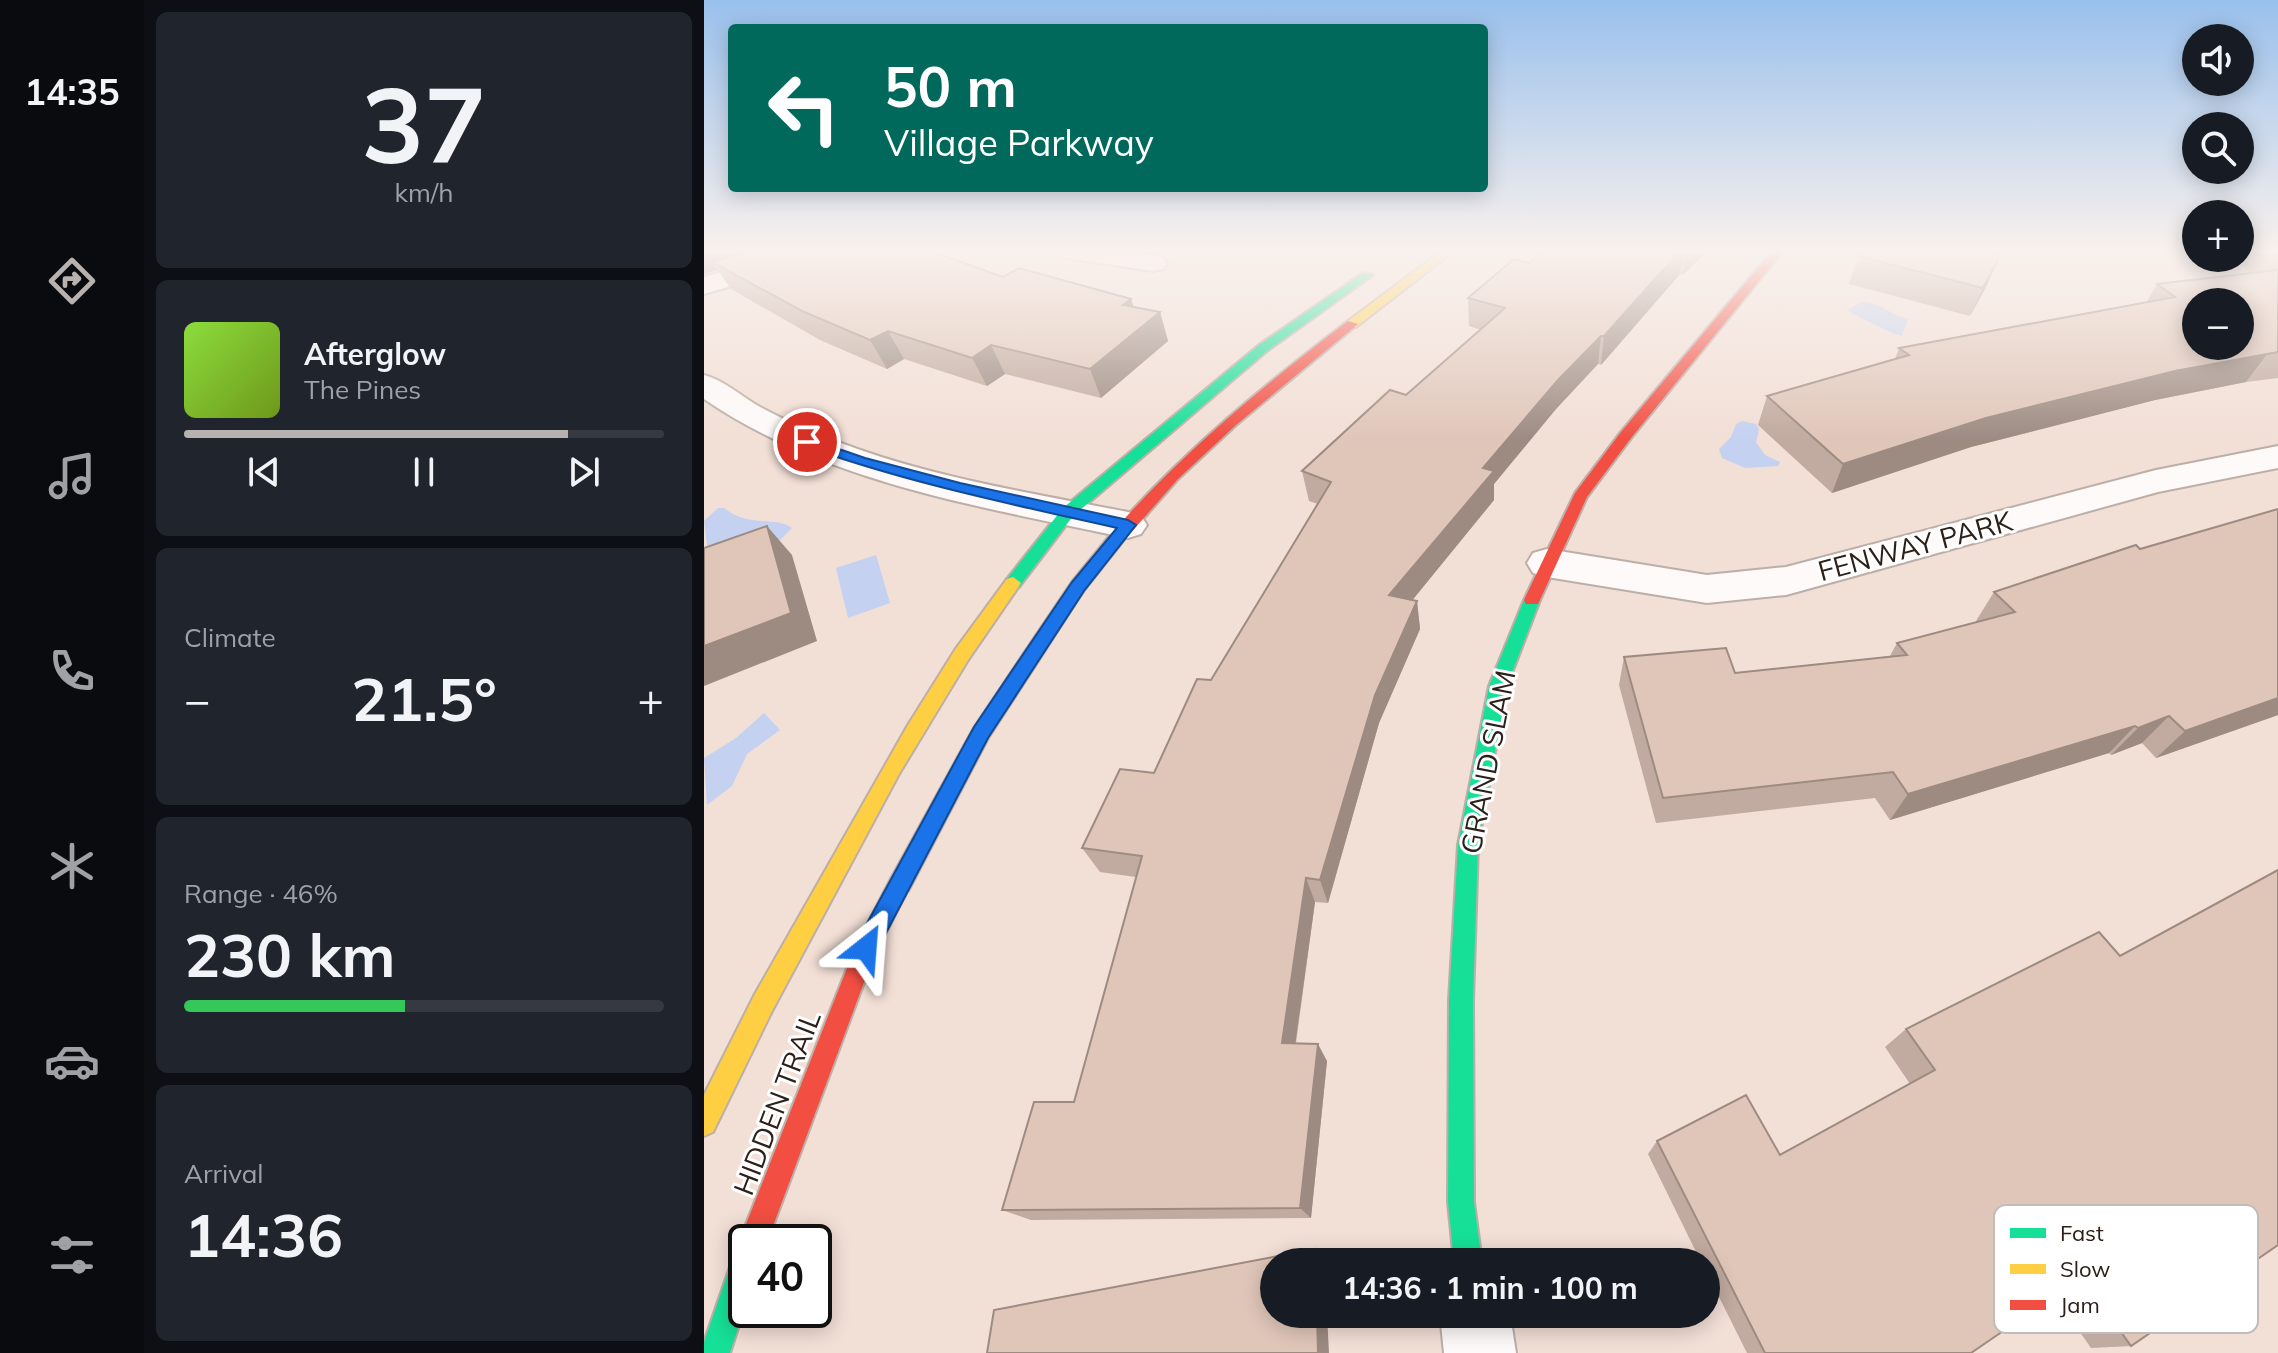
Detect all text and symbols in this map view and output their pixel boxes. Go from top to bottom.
map controls [2182,24,2254,360]
button: sound [2182,24,2254,96]
text: 50 m [884,51,1017,121]
icon: left [752,56,856,160]
text: 37 [362,58,486,189]
text: 14:35 [24,69,120,114]
button: search [2182,112,2254,184]
text: Village Parkway [884,120,1154,165]
text: km/h [395,176,453,209]
button: + [2182,200,2254,272]
icon: directions [44,253,100,309]
button: − [2182,288,2254,360]
text: Afterglow [304,335,446,373]
text: The Pines [304,373,421,406]
pin [773,408,841,476]
icon: arrive [785,420,829,464]
icon: music [44,448,100,504]
icon: previous [242,450,286,494]
icon: pause [402,450,446,494]
icon: next [562,450,606,494]
street label: FENWAY PARK [1814,502,2017,588]
text: Climate [184,621,276,654]
icon: phone [44,643,100,699]
text: 21.5° [351,661,497,736]
street label: GRAND SLAM [1453,667,1522,857]
text: − [184,672,210,727]
text: + [638,672,664,727]
icon: climate [44,838,100,894]
text: Range · 46% [184,877,338,910]
position arrow [824,906,908,990]
text: 230 km [184,917,396,992]
street label: HIDDEN TRAIL [725,1006,828,1200]
icon: car [44,1033,100,1089]
text: Arrival [184,1157,264,1190]
text: 14:36 [184,1197,343,1272]
legend [1994,1205,2258,1333]
text: Fast [2060,1219,2104,1247]
speed limit sign: 40 [728,1224,832,1328]
icon: filters [44,1227,100,1283]
text: Slow [2060,1255,2110,1283]
text: 14:36 · 1 min · 100 m [1342,1269,1638,1307]
text: Jam [2060,1291,2100,1319]

